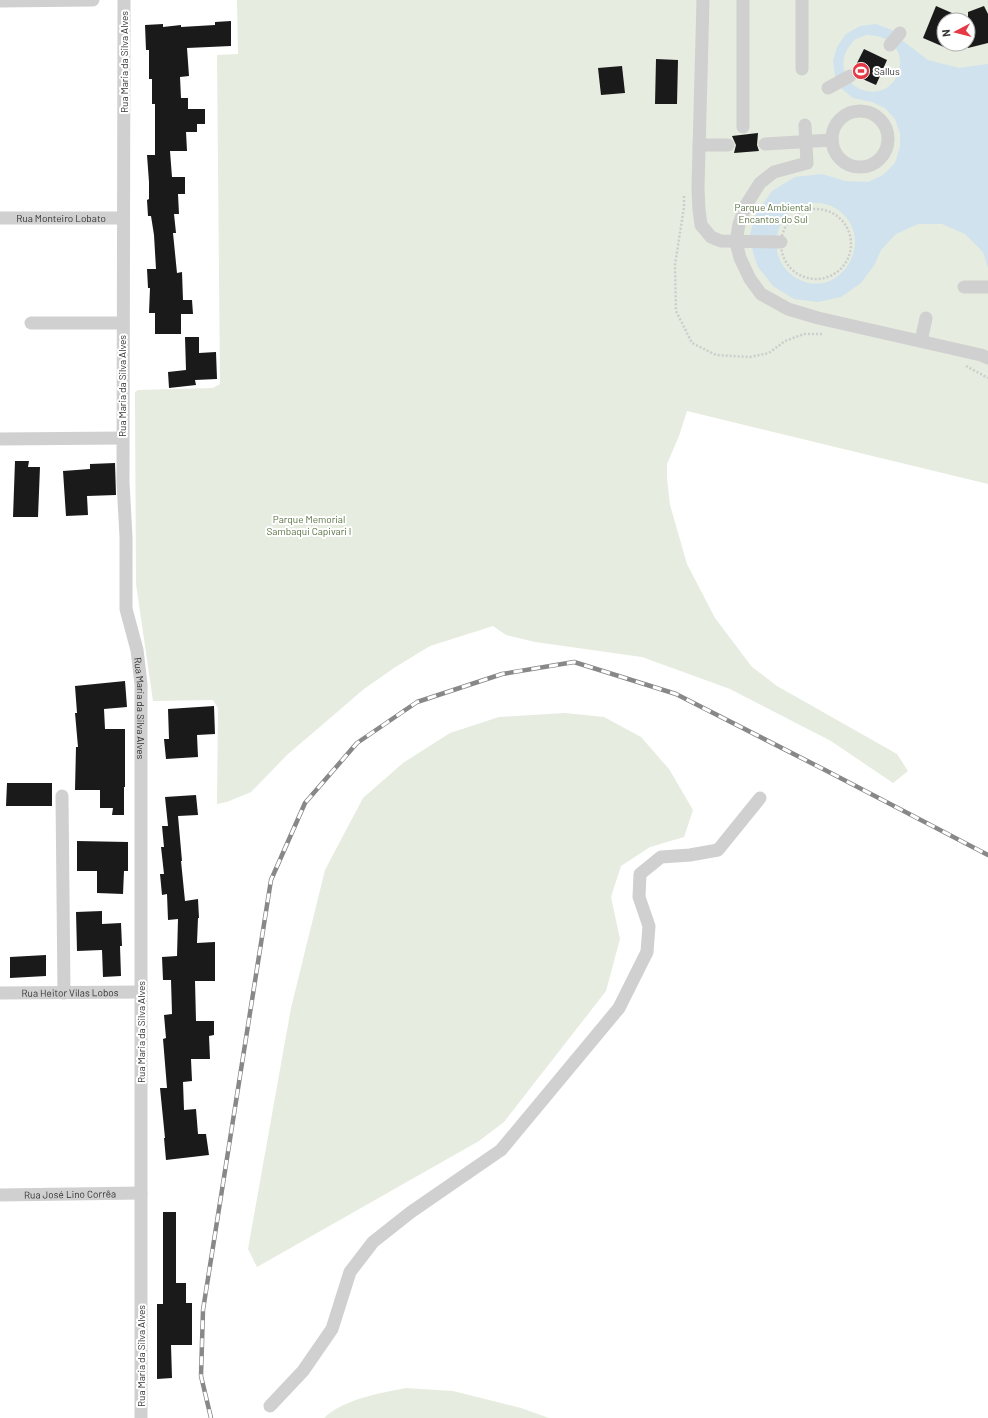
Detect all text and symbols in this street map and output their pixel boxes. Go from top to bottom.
street label: Rua Maria da Silva Alves [118,11,130,113]
north arrow [936,12,976,52]
text: N [939,29,952,38]
sports icon: Sallus [851,61,871,81]
place label: Sallus [874,65,900,77]
park label: Parque Ambiental Encantos do Sul [735,201,811,225]
street label: Rua Monteiro Lobato [16,212,106,224]
street label: Rua Maria da Silva Alves [116,335,128,437]
park label: Parque Memorial Sambaqui Capivari I [267,513,351,537]
street label: Rua Maria da Silva Alves [132,657,147,760]
street label: Rua Maria da Silva Alves [135,981,147,1083]
street label: Rua Heitor Vilas Lobos [21,986,119,999]
street label: Rua José Lino Corrêa [24,1187,116,1201]
street label: Rua Maria da Silva Alves [135,1305,147,1407]

